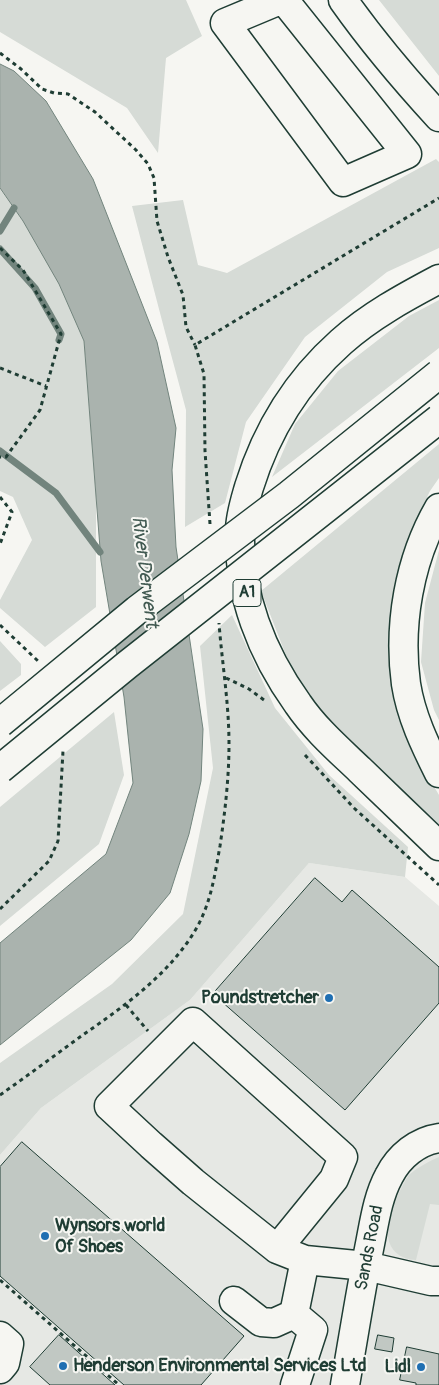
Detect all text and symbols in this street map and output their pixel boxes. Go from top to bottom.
water label: River Derwent [126,515,162,629]
road number: A1 [233,580,261,606]
place label: Poundstretcher [201,987,319,1009]
marker: Poundstretcher [323,992,335,1004]
street label: Sands Road [351,1203,389,1293]
place label: Wynsors world Of Shoes [55,1215,165,1258]
marker: Wynsors world Of Shoes [39,1230,51,1242]
place label: Henderson Environmental Services Ltd [73,1355,367,1377]
place label: Lidl [385,1356,411,1378]
marker: Henderson Environmental Services Ltd [57,1360,69,1372]
marker: Lidl [415,1361,427,1373]

